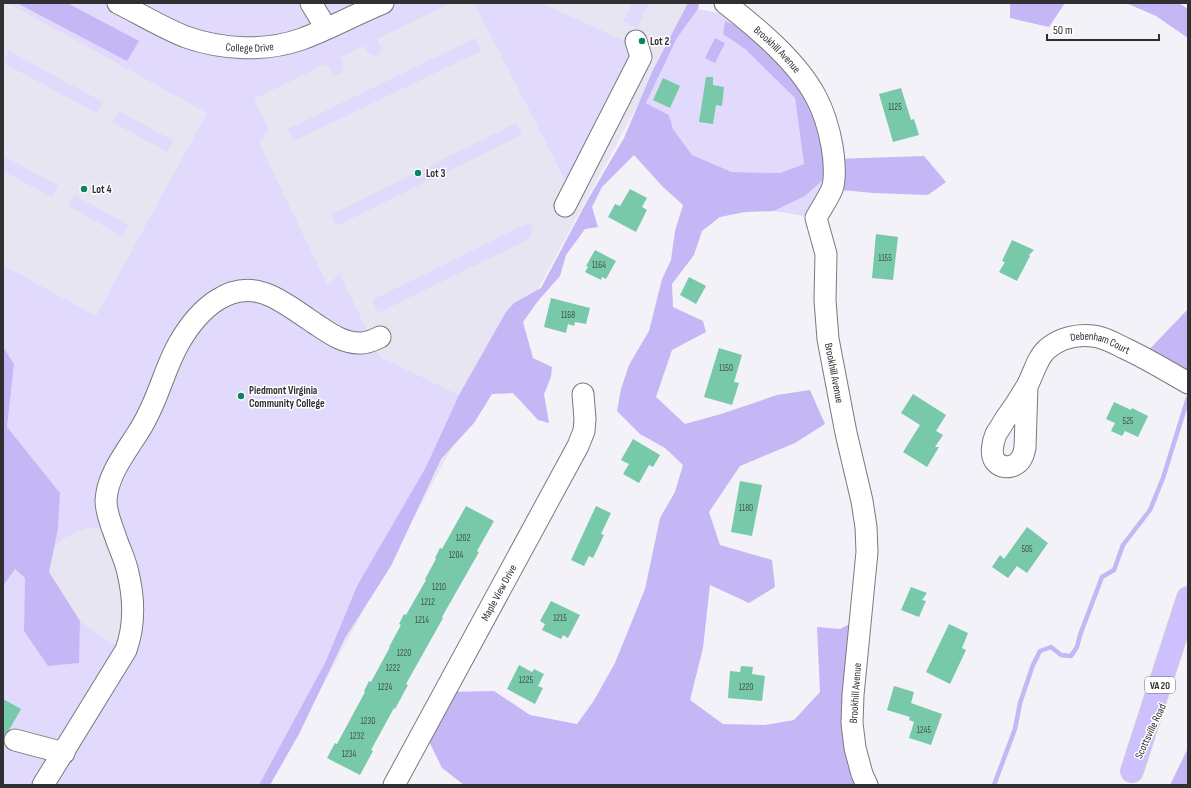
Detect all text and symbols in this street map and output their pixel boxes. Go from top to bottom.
scale bar [1047,16,1159,42]
street label: Brookhill Avenue [751,23,803,75]
text: 50 m [1053,23,1073,38]
place label: Lot 2 [650,35,669,48]
marker: Lot 2 [637,36,647,46]
street label: College Drive [225,40,275,55]
house number: 1125 [888,102,902,113]
place label: Lot 3 [426,167,445,180]
marker: Lot 3 [413,168,423,178]
place label: Lot 4 [92,183,112,196]
marker: Lot 4 [79,184,89,194]
house number: 1155 [878,253,892,264]
house number: 1164 [592,260,606,271]
house number: 1168 [561,310,575,321]
street label: Debenham Court [1069,329,1133,357]
street label: Brookhill Avenue [822,342,846,404]
house number: 1150 [719,363,733,374]
place label: Piedmont Virginia Community College [249,384,325,410]
marker: Piedmont Virginia Community College [236,391,246,401]
house number: 525 [1123,416,1134,427]
house number: 1180 [739,503,753,514]
house number: 1202 [456,533,471,544]
house number: 505 [1021,544,1033,555]
house number: 1204 [449,550,464,561]
street label: Maple View Drive [478,562,519,623]
house number: 1210 [432,582,446,593]
house number: 1212 [421,597,435,608]
house number: 1215 [553,613,567,624]
house number: 1214 [415,615,429,626]
house number: 1220 [397,648,411,659]
street label: Brookhill Avenue [847,662,864,724]
house number: 1222 [386,663,400,674]
house number: 1225 [519,675,534,686]
road number: VA 20 [1145,677,1175,693]
house number: 1224 [378,682,392,693]
house number: 1220 [739,682,753,693]
street label: Scottsville Road [1132,701,1169,761]
house number: 1230 [361,716,375,727]
house number: 1245 [917,725,932,736]
house number: 1232 [350,731,365,742]
house number: 1234 [342,749,356,760]

